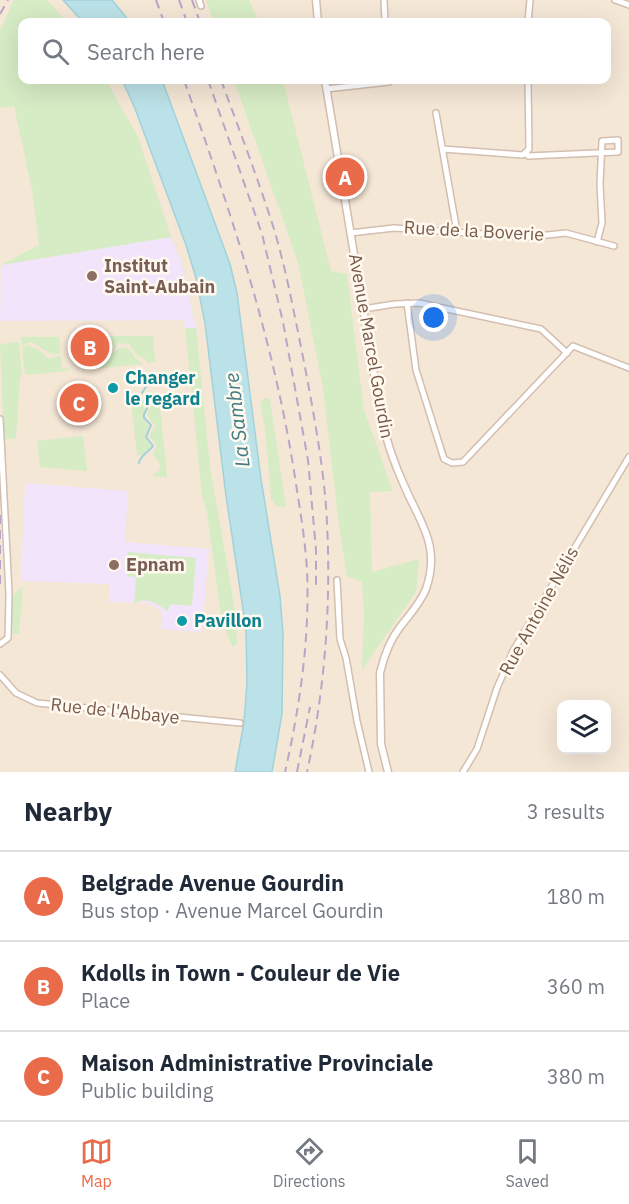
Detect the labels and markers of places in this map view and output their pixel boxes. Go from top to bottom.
pin: A [326,154,364,200]
place label: Institut Saint-Aubain [104,254,215,298]
marker: Institut Saint-Aubain [85,269,99,283]
pin: B [70,324,110,370]
place label: Changer le regard [125,366,200,410]
pin: C [60,380,98,426]
marker: Changer le regard [106,381,120,395]
place label: Epnam [126,553,185,576]
marker: Epnam [107,558,121,572]
place label: Pavillon [194,609,262,632]
marker: Pavillon [175,614,189,628]

